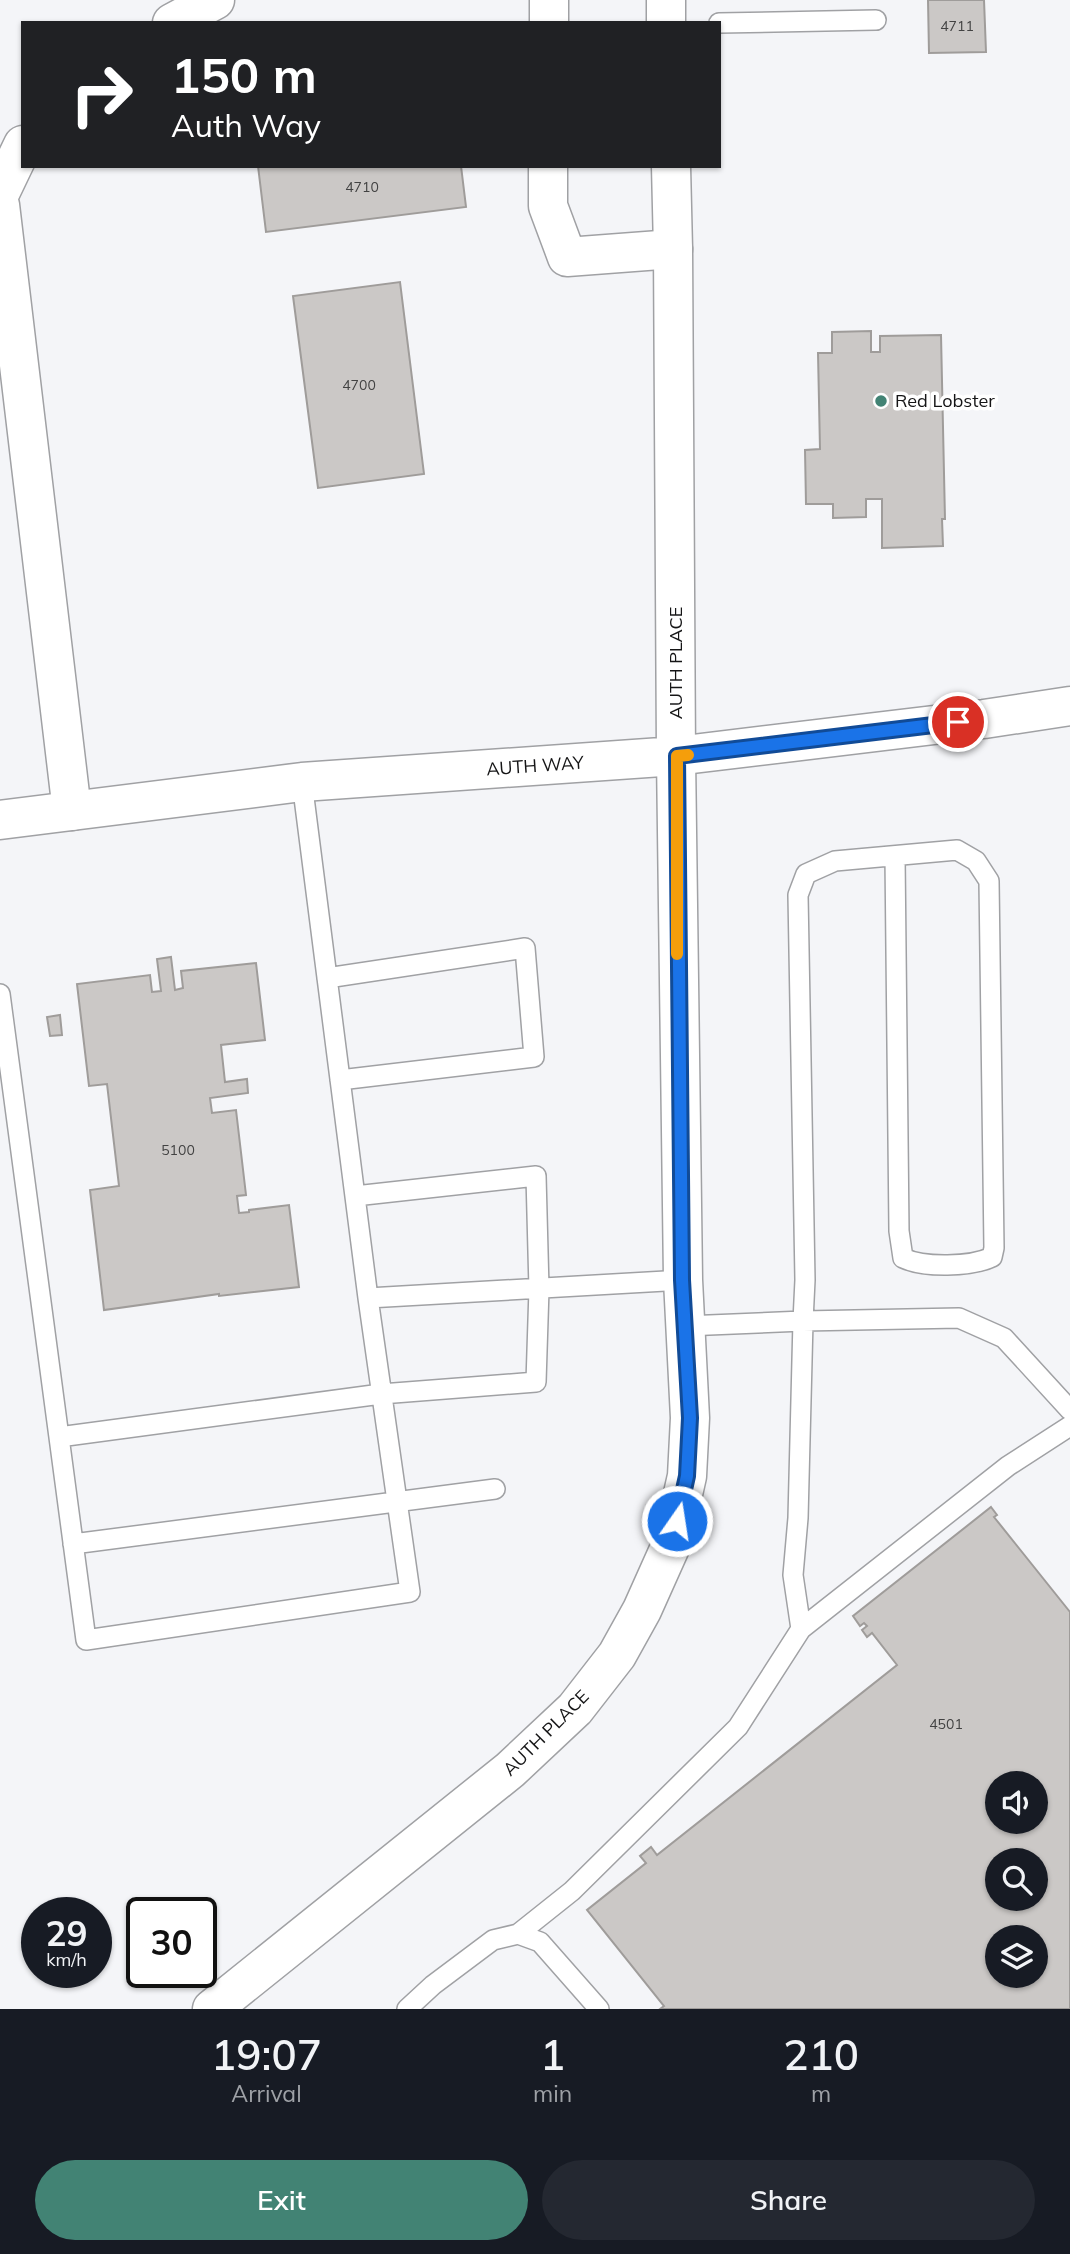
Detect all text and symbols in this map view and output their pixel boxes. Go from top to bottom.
house number: 4711 [940,17,974,35]
text: 150 m [171,44,317,105]
icon: right [56,49,147,140]
text: Auth Way [171,105,321,145]
house number: 4710 [345,178,379,196]
house number: 4700 [342,376,376,394]
place label: Red Lobster [895,389,995,412]
marker: Red Lobster [873,393,889,409]
street label: AUTH PLACE [664,607,687,719]
pin [928,692,988,752]
icon: arrive [939,703,977,741]
street label: AUTH WAY [485,751,586,780]
house number: 5100 [161,1141,195,1159]
position arrow [640,1484,714,1558]
street label: AUTH PLACE [498,1685,594,1781]
house number: 4501 [929,1715,963,1733]
map controls [985,1771,1048,1988]
button: sound [985,1771,1048,1834]
button: search [985,1848,1048,1911]
speed limit sign: 30 [126,1897,217,1988]
text: 29 [45,1911,88,1955]
button: layers [985,1925,1048,1988]
text: km/h [46,1948,87,1971]
text: 19:07 [211,2028,322,2081]
text: 1 [540,2028,565,2081]
text: 210 [783,2028,859,2081]
text: Arrival [231,2079,302,2108]
text: min [533,2079,572,2108]
text: m [811,2079,831,2108]
button: Exit [35,2160,528,2240]
button: Share [542,2160,1035,2240]

